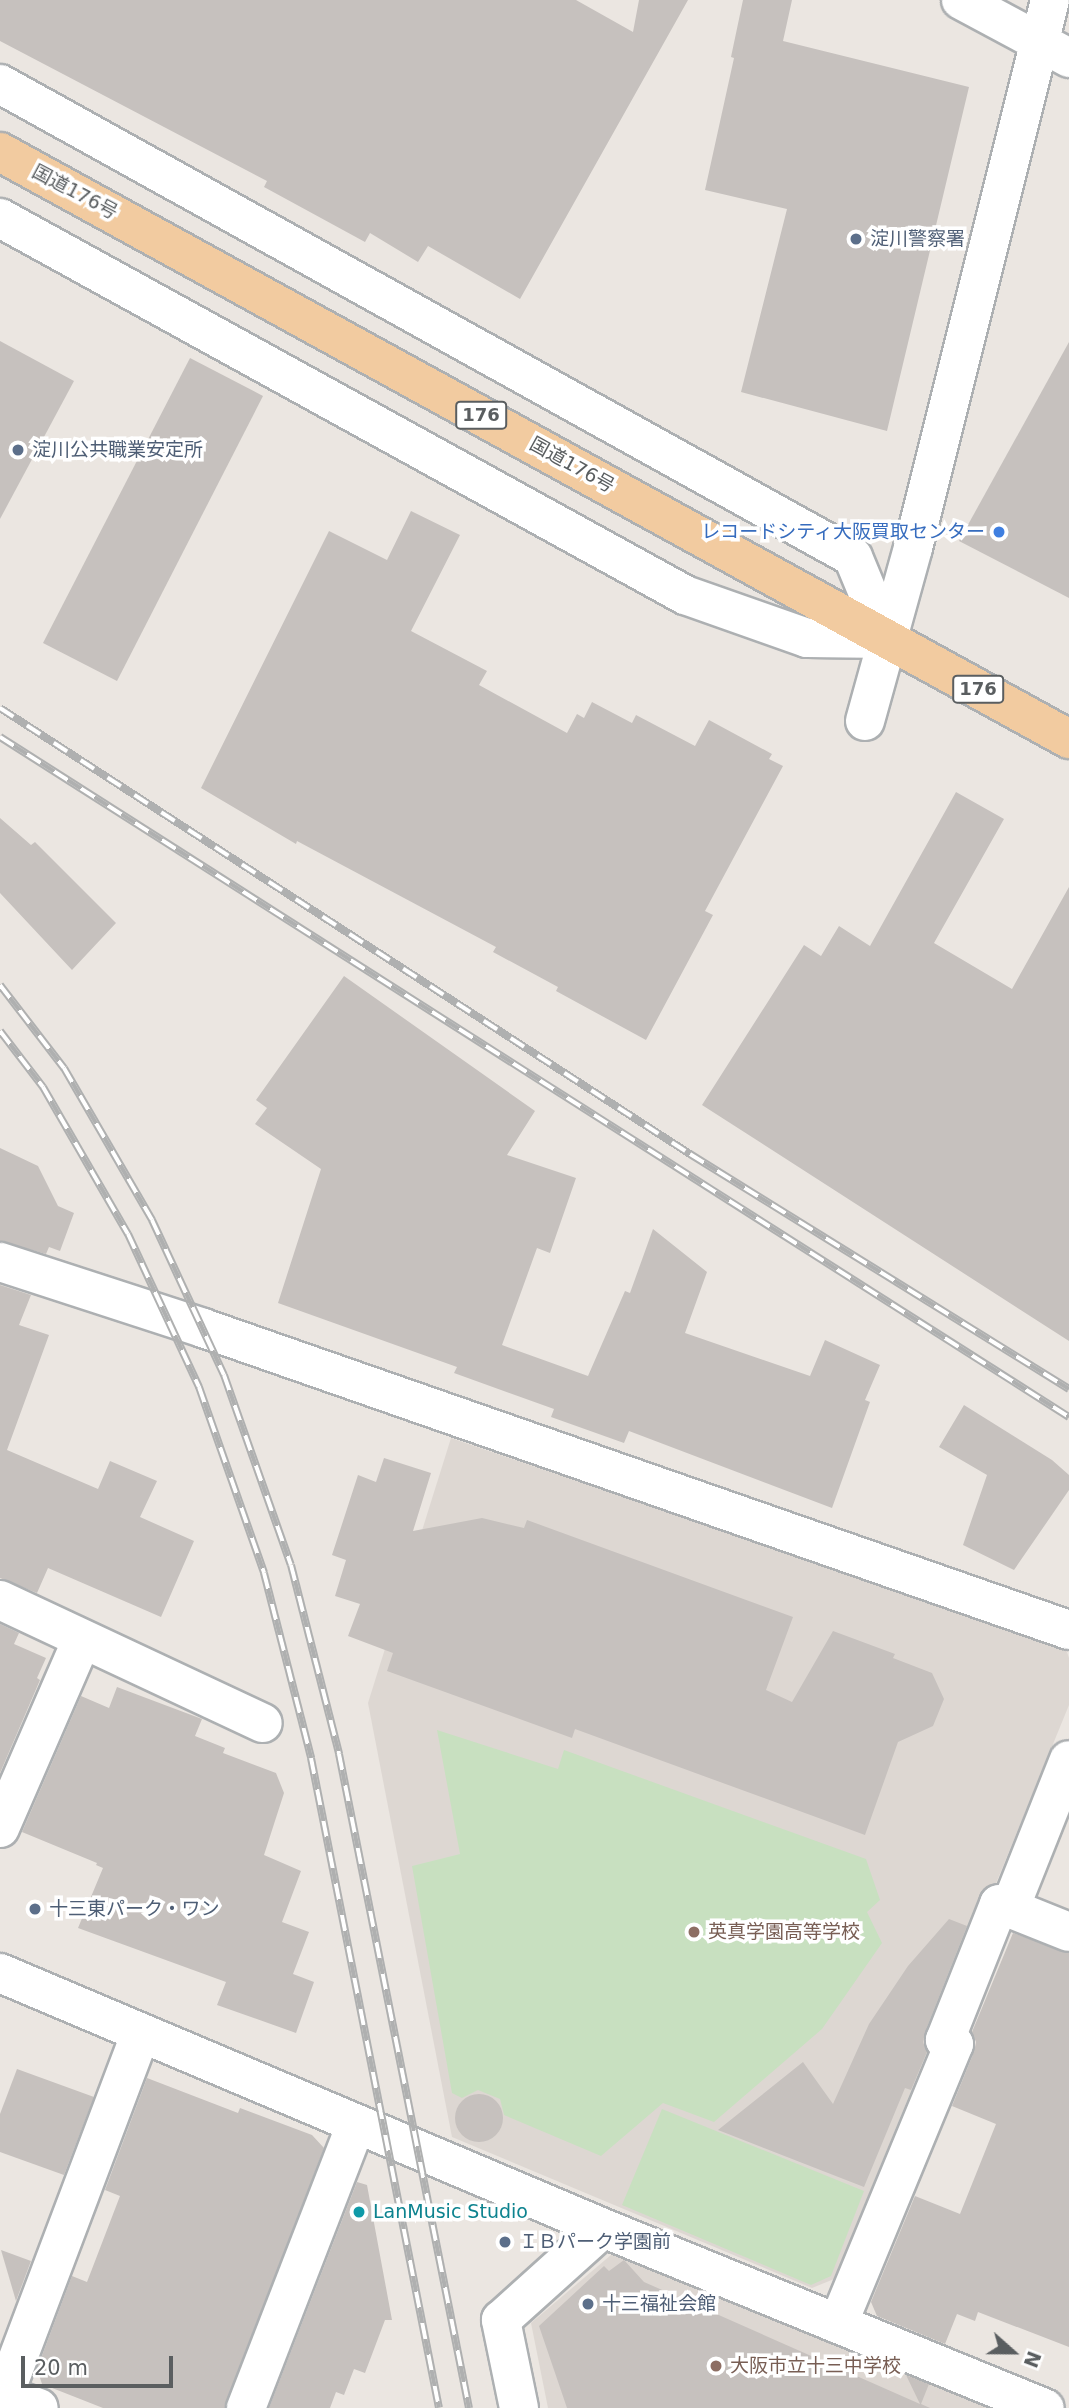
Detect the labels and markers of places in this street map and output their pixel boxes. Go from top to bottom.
place label: 淀川警察署 [870,228,965,250]
marker: 淀川警察署 [848,231,864,247]
place label: 淀川公共職業安定所 [32,439,203,461]
marker: 淀川公共職業安定所 [10,442,26,458]
place label: レコードシティ大阪買取センター [700,521,985,543]
marker: レコードシティ大阪買取センター [991,524,1007,540]
place label: 十三東パーク・ワン [49,1898,220,1920]
marker: 十三東パーク・ワン [27,1901,43,1917]
place label: 英真学園高等学校 [708,1921,860,1943]
marker: 英真学園高等学校 [686,1924,702,1940]
place label: LanMusic Studio [373,2201,528,2223]
marker: LanMusic Studio [351,2204,367,2220]
place label: ＩＢパーク学園前 [519,2231,671,2253]
marker: ＩＢパーク学園前 [497,2234,513,2250]
place label: 十三福祉会館 [602,2293,716,2315]
marker: 十三福祉会館 [580,2296,596,2312]
place label: 大阪市立十三中学校 [730,2355,901,2377]
marker: 大阪市立十三中学校 [708,2358,724,2374]

